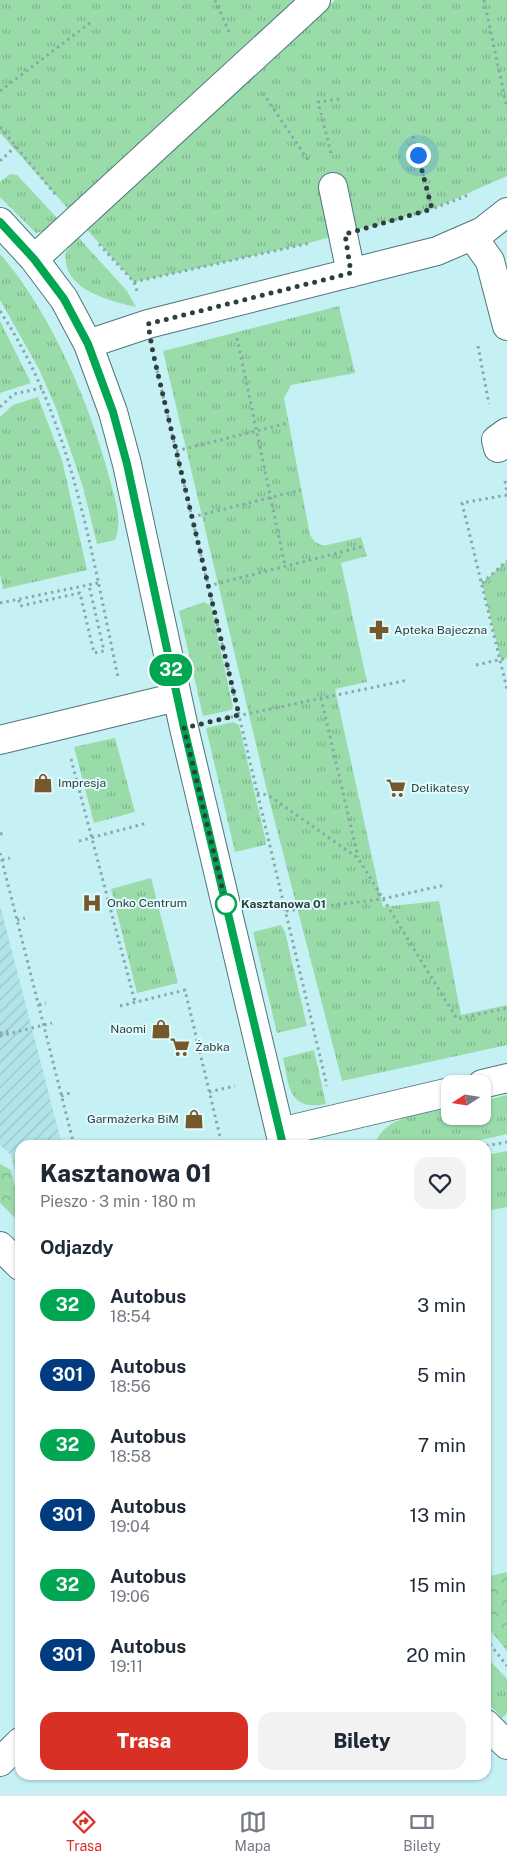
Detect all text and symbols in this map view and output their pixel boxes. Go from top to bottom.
your location [406,143,431,168]
pharmacy icon: Apteka Bajeczna [368,619,390,641]
place label: Apteka Bajeczna [394,623,487,637]
line badge: 32 [148,654,194,686]
text: 32 [159,659,183,680]
shop icon: Impresja [32,772,54,794]
place label: Impresja [58,776,106,790]
supermarket icon: Delikatesy [385,777,407,799]
place label: Delikatesy [411,781,470,795]
hospital icon: Onko Centrum [81,892,103,914]
marker: Kasztanowa 01 [215,893,237,915]
place label: Onko Centrum [107,896,187,910]
place label: Kasztanowa 01 [241,897,326,911]
shop icon: Naomi [150,1018,172,1040]
place label: Naomi [110,1022,146,1036]
supermarket icon: Żabka [169,1036,191,1058]
place label: Żabka [195,1040,230,1054]
north arrow [441,1075,491,1125]
map controls [441,1075,491,1125]
shop icon: Garmażerka BiM [183,1108,205,1130]
place label: Garmażerka BiM [87,1112,179,1126]
button: heart [414,1157,466,1209]
text: Kasztanowa 01 [40,1159,212,1187]
text: Pieszo · 3 min · 180 m [40,1192,196,1211]
text: Odjazdy [40,1236,114,1258]
text: Autobus [110,1285,186,1307]
text: 32 [56,1294,79,1315]
text: 3 min [417,1294,466,1316]
text: 18:54 [110,1307,151,1326]
text: Autobus [110,1355,186,1377]
text: 301 [52,1364,83,1385]
text: 5 min [417,1364,466,1386]
text: 18:56 [110,1377,151,1396]
text: Autobus [110,1425,186,1447]
text: 32 [56,1434,79,1455]
text: 7 min [418,1434,466,1456]
text: 18:58 [110,1447,151,1466]
text: Autobus [110,1495,186,1517]
text: 301 [52,1504,83,1525]
text: 13 min [409,1504,466,1526]
text: 19:04 [110,1517,150,1536]
text: Autobus [110,1565,186,1587]
text: 32 [56,1574,79,1595]
text: 15 min [409,1574,466,1596]
text: 19:06 [110,1587,150,1606]
text: Autobus [110,1635,186,1657]
text: 301 [52,1644,83,1665]
text: 20 min [406,1644,466,1666]
text: 19:11 [110,1657,143,1676]
button: Trasa [40,1712,248,1770]
button: Bilety [258,1712,466,1770]
tab: Trasa [66,1808,102,1854]
tab: Mapa [235,1808,271,1854]
tab: Bilety [403,1808,441,1854]

